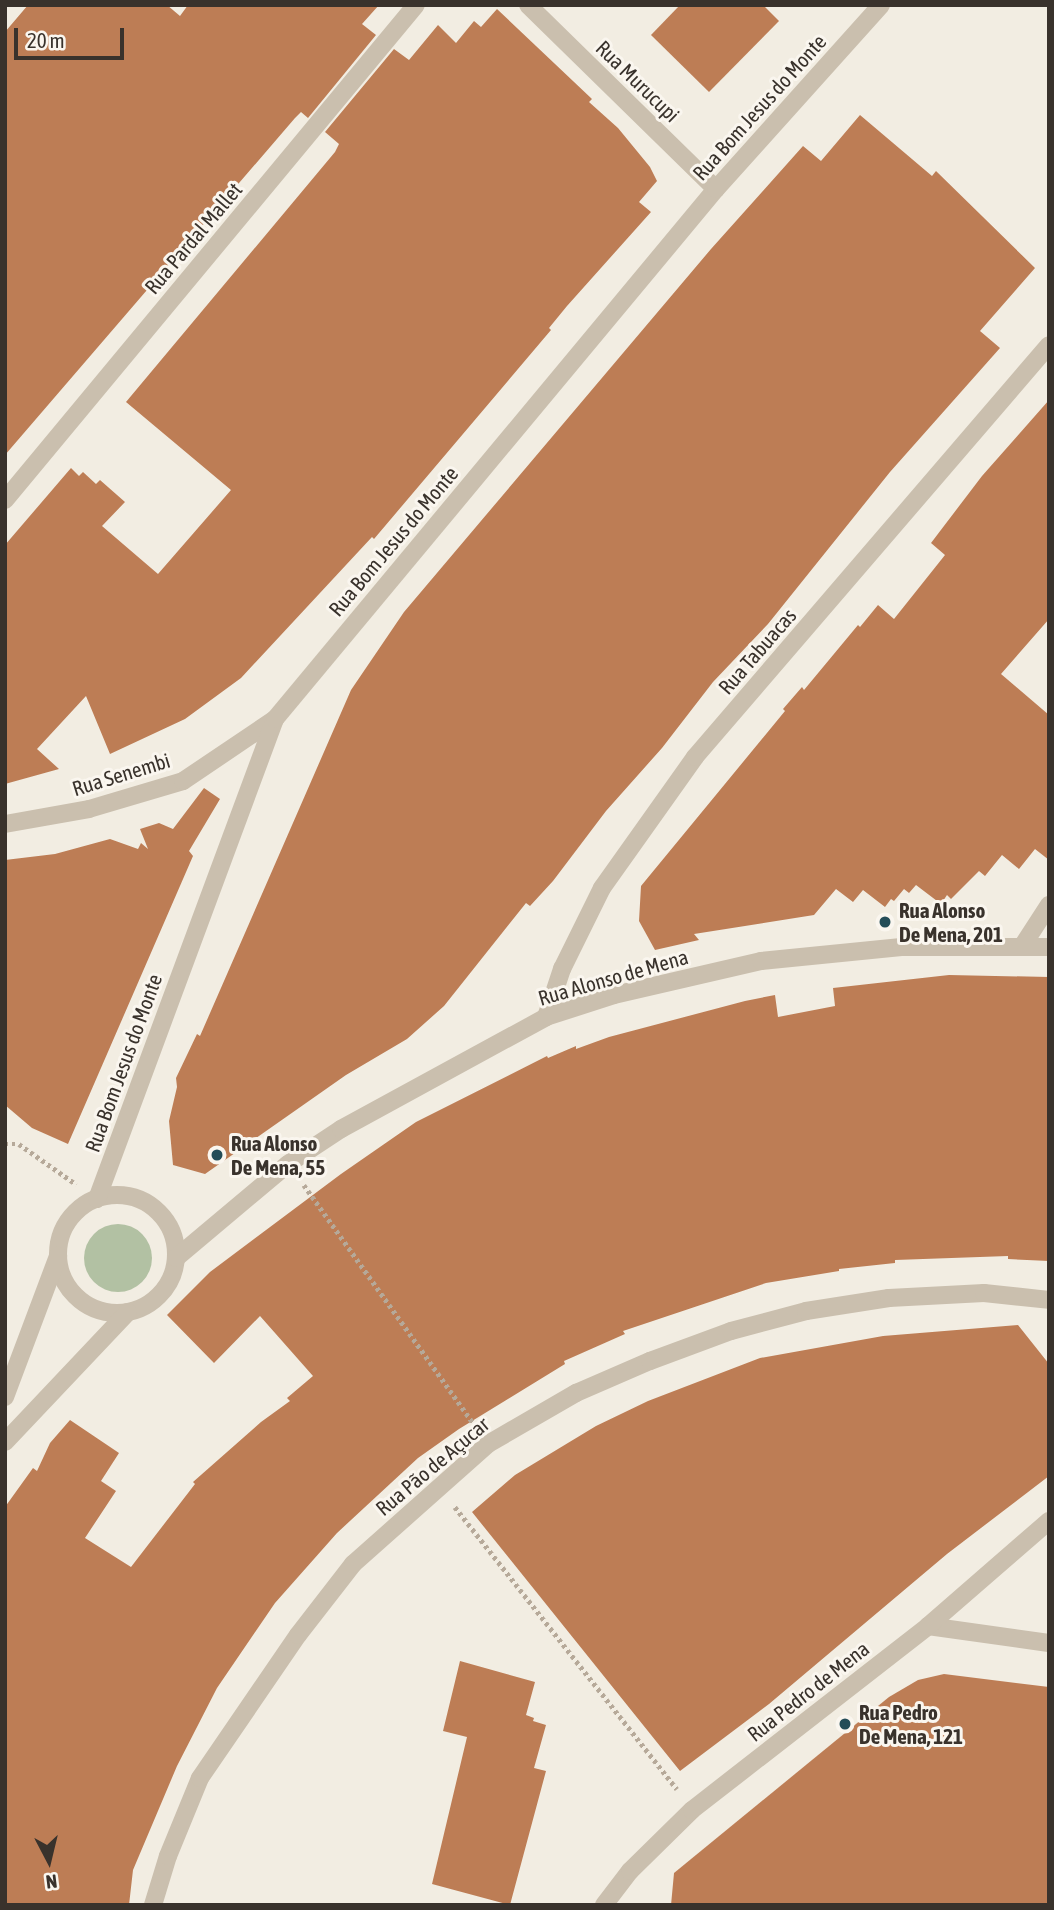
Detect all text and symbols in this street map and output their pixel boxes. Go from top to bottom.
scale bar [18,14,128,58]
text: 20 m [27,28,65,52]
street label: Rua Bom Jesus do Monte [687,29,831,185]
street label: Rua Murucupi [591,35,685,127]
street label: Rua Pardal Mallet [139,177,247,299]
street label: Rua Bom Jesus do Monte [323,461,463,621]
street label: Rua Tabuacas [713,603,801,699]
street label: Rua Senembi [69,747,173,801]
place label: Rua Alonso De Mena, 201 [899,897,1003,947]
marker: Rua Alonso De Mena, 201 [877,914,893,930]
street label: Rua Alonso de Mena [535,944,691,1010]
street label: Rua Bom Jesus do Monte [79,971,167,1155]
place label: Rua Alonso De Mena, 55 [231,1130,325,1180]
marker: Rua Alonso De Mena, 55 [209,1147,225,1163]
street label: Rua Pão de Açucar [370,1411,494,1521]
street label: Rua Pedro de Mena [742,1636,874,1746]
place label: Rua Pedro De Mena, 121 [859,1699,963,1749]
marker: Rua Pedro De Mena, 121 [837,1716,853,1732]
north arrow [14,1826,84,1896]
text: N [45,1870,58,1893]

